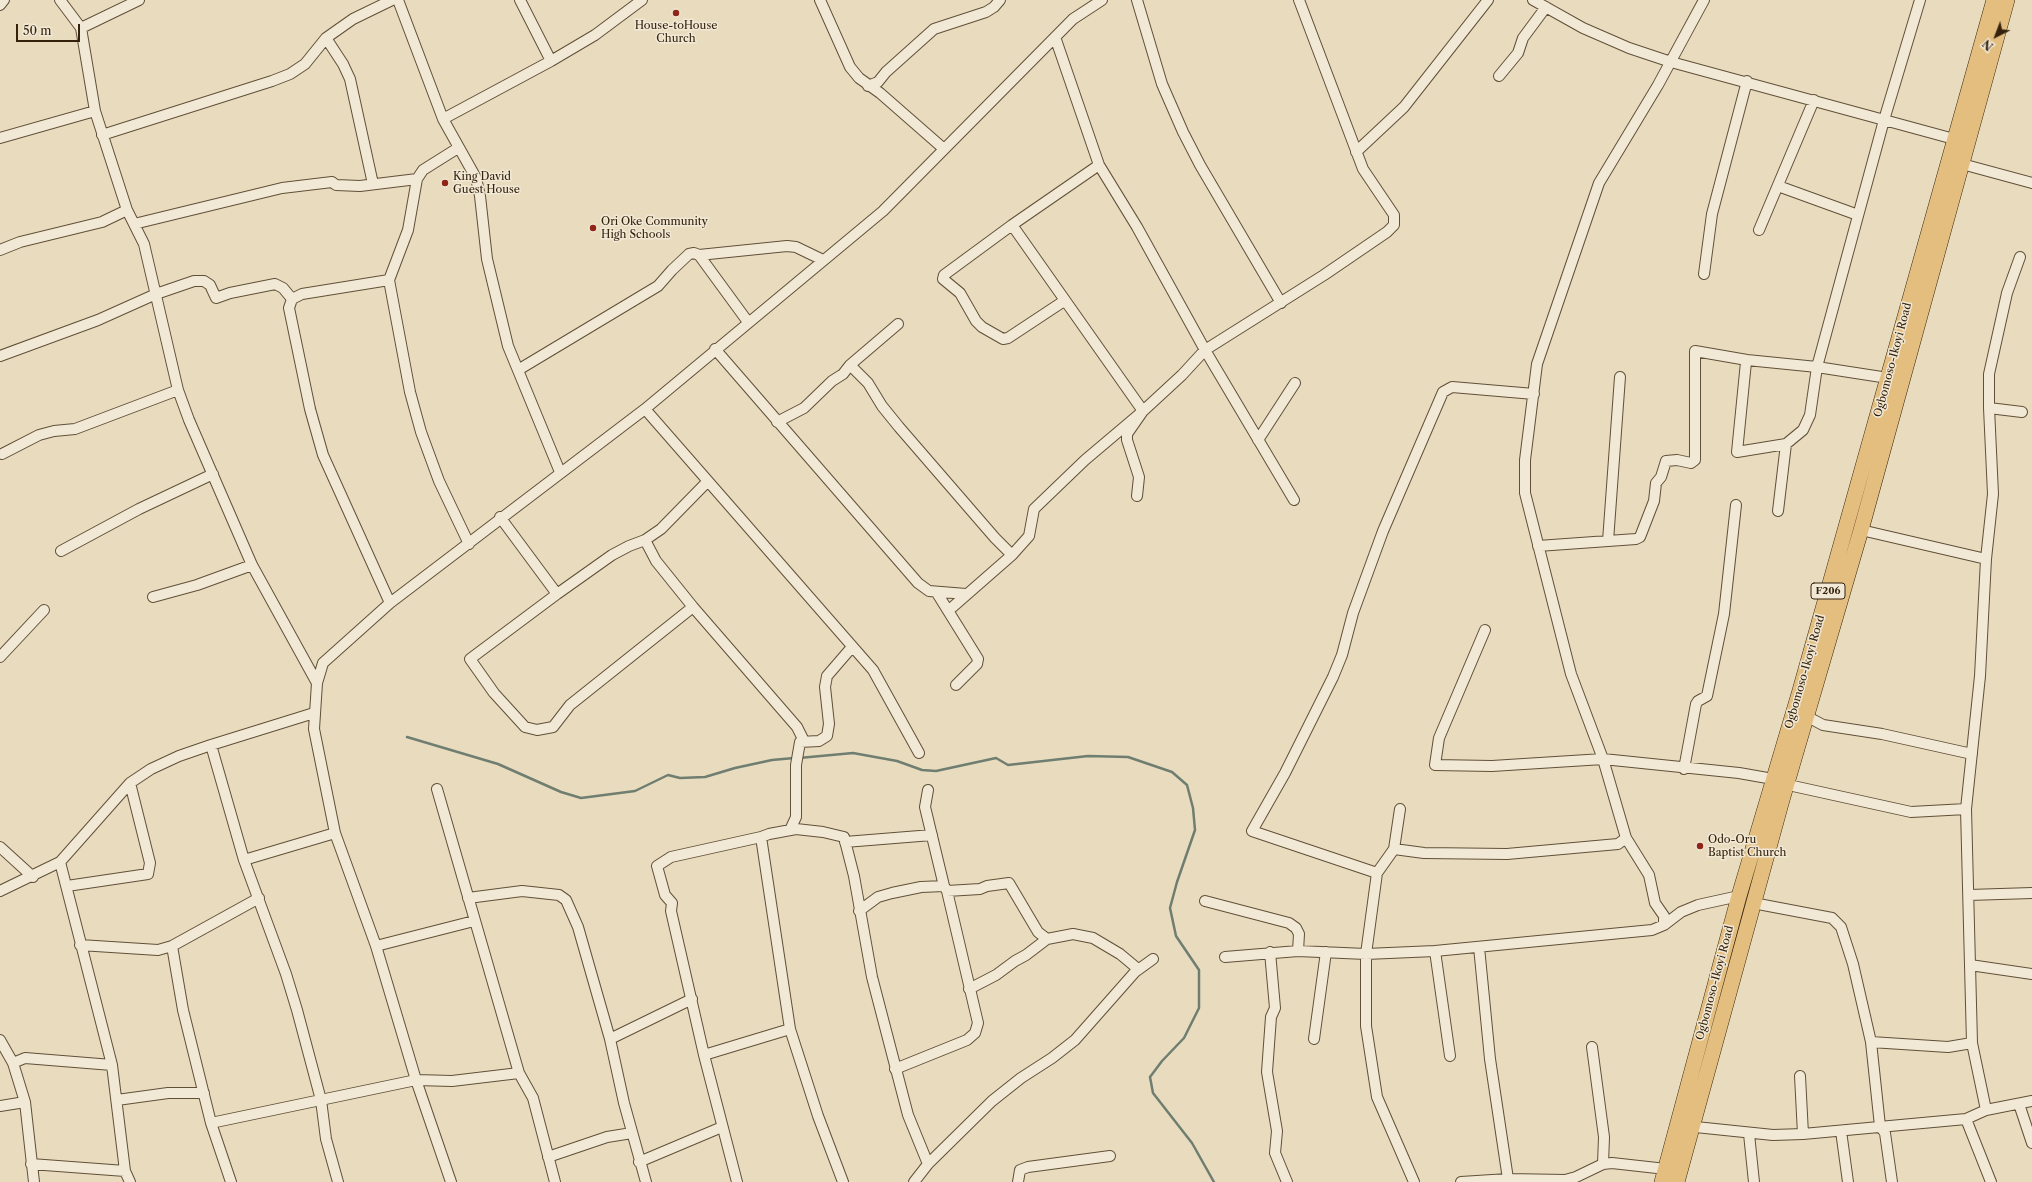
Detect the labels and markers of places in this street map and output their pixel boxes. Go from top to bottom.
marker: House-toHouse Church [671,8,681,18]
place label: House-toHouse Church [635,19,717,45]
place label: King David Guest House [453,170,520,196]
marker: King David Guest House [440,178,450,188]
place label: Ori Oke Community High Schools [601,215,708,241]
marker: Ori Oke Community High Schools [588,223,598,233]
place label: Odo-Oru Baptist Church [1708,833,1786,859]
marker: Odo-Oru Baptist Church [1695,841,1705,851]

